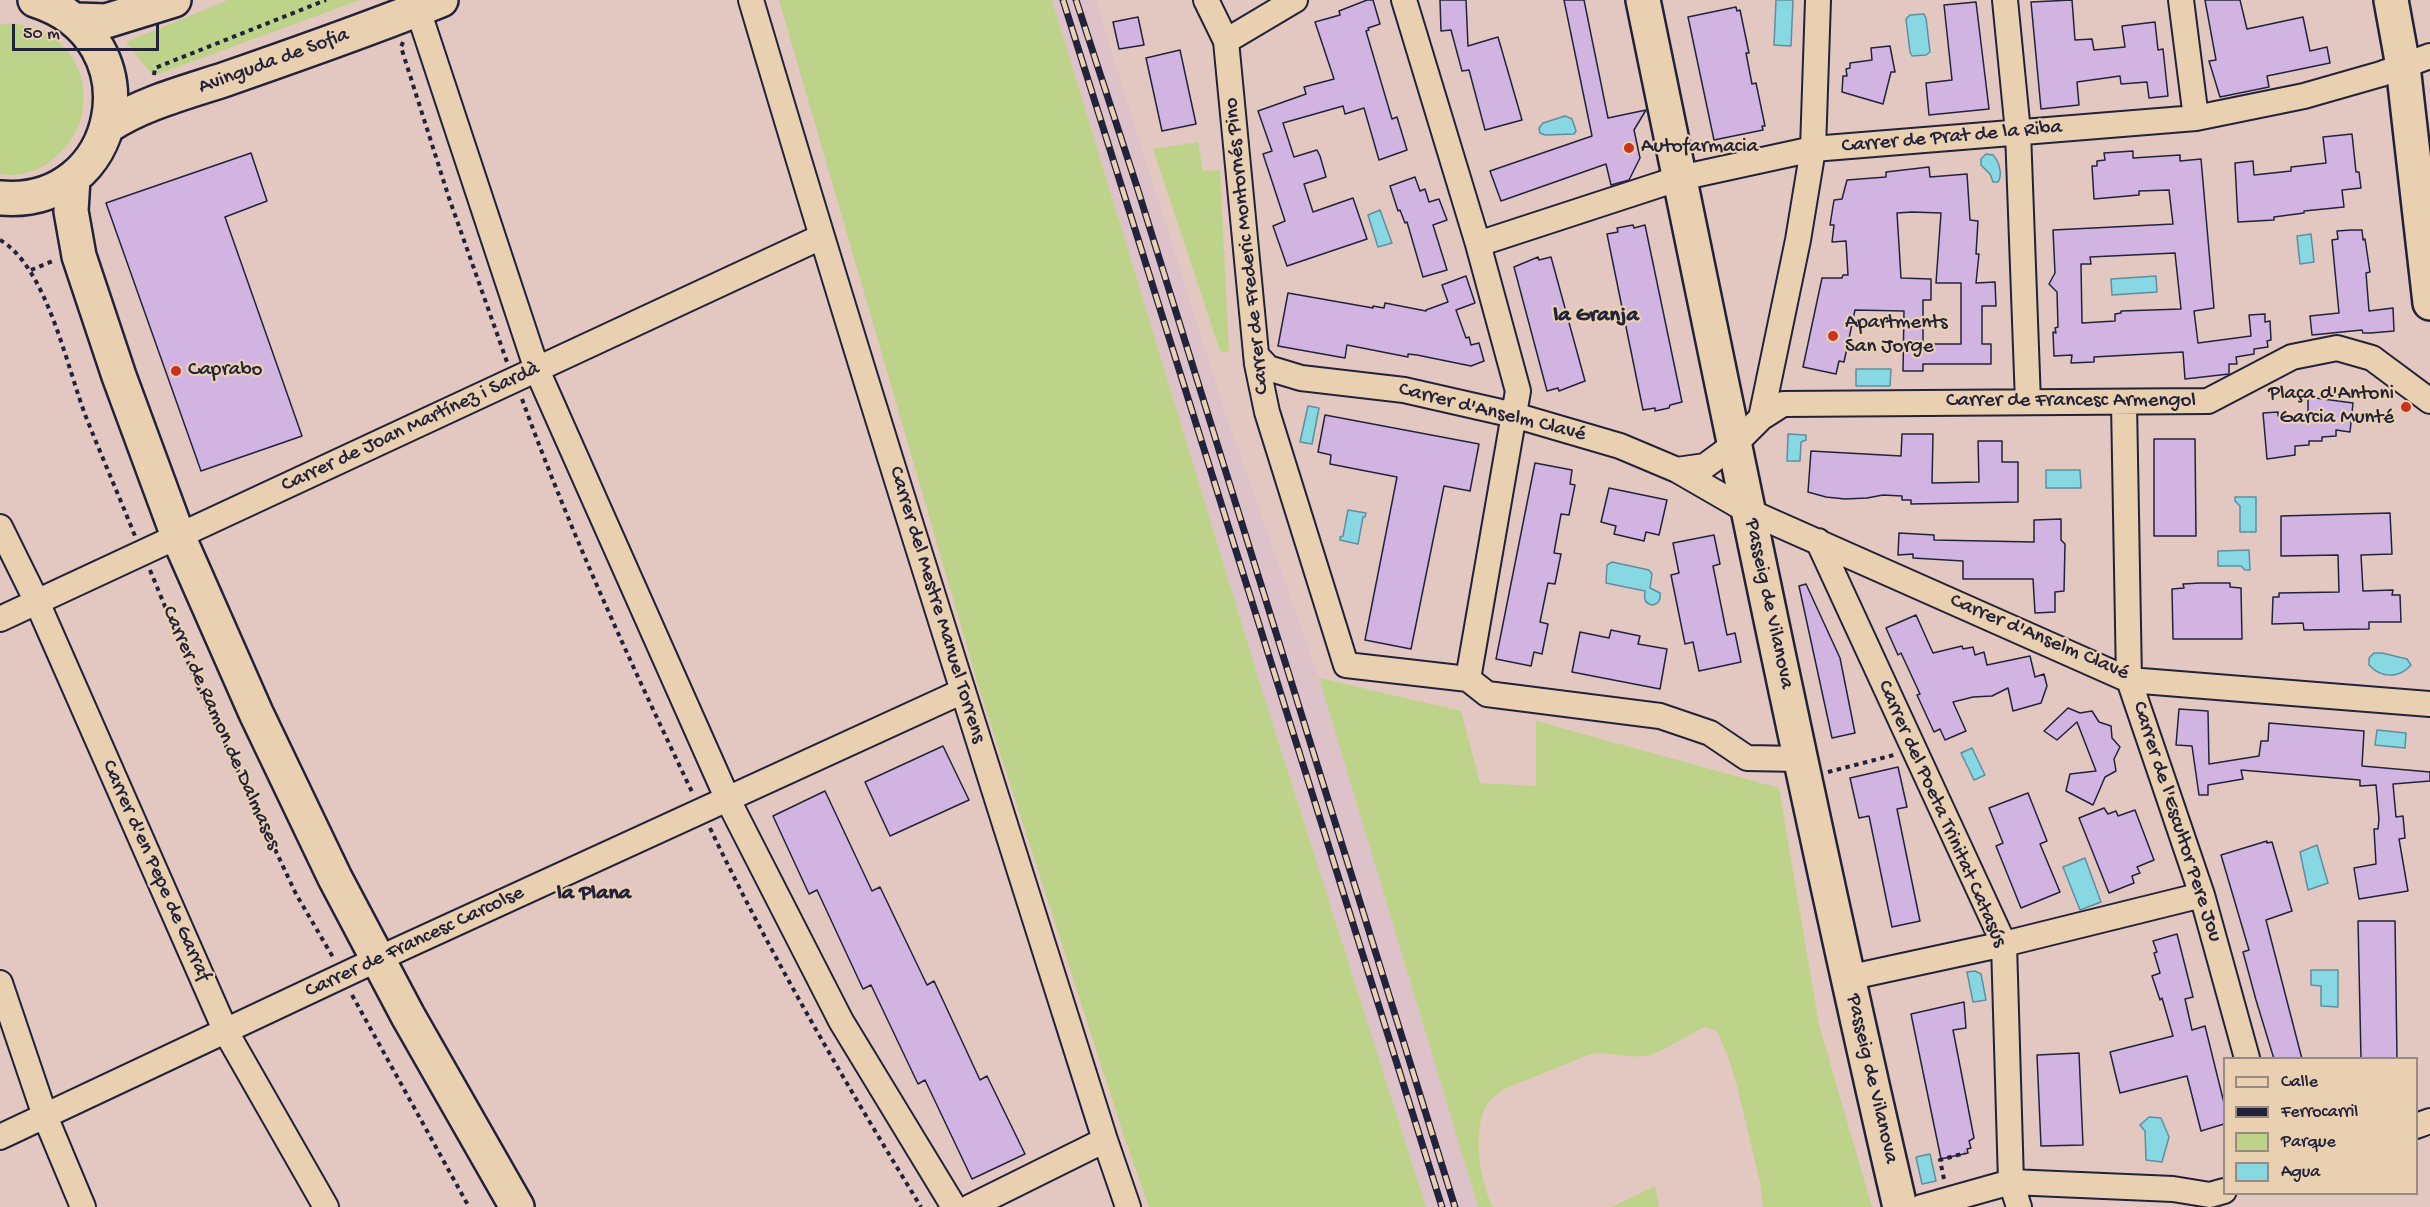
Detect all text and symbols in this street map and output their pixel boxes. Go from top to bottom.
scale bar [15,12,162,50]
street label: Avinguda de Sofia [195,23,353,101]
text: 50 m [23,24,60,45]
street label: Carrer de Frederic Montornés Pino [1220,96,1276,396]
street label: Carrer de Prat de la Riba [1841,116,2063,160]
place label: Autofarmacia [1641,135,1758,161]
marker: Autofarmacia [1622,141,1636,155]
district label: la Granja [1553,304,1639,330]
place label: Apartments San Jorge [1845,311,1947,361]
marker: Apartments San Jorge [1826,329,1840,343]
street label: Carrer de Joan Martínez i Sardà [278,357,544,499]
place label: Caprabo [188,358,262,384]
marker: Caprabo [169,364,183,378]
street label: Carrer d'Anselm Clavé [1396,378,1588,448]
place label: Plaça d'Antoni Garcia Munté [2268,382,2394,432]
street label: Carrer de Francesc Armengol [1946,389,2196,415]
marker: Plaça d'Antoni Garcia Munté [2399,400,2413,414]
street label: Carrer del Mestre Manuel Torrens [882,464,990,746]
street label: Passeig de Vilanova [1738,517,1798,691]
street label: Carrer d'Anselm Clavé [1946,589,2132,687]
street label: Carrer de Ramon de Dalmases [155,602,285,854]
street label: Carrer del Poeta Trinitat Catasús [1871,677,2011,951]
street label: Carrer de l'Escultor Pere Jou [2125,699,2227,945]
street label: Carrer d'en Pepe de Garraf [95,757,215,985]
street label: Carrer de Francesc Carcolse [302,881,528,1005]
district label: la Plana [557,882,631,908]
street label: Passeig de Vilanova [1839,992,1903,1166]
legend [2223,1057,2418,1195]
text: Calle [2281,1072,2318,1093]
text: Ferrocarril [2281,1102,2358,1123]
text: Parque [2281,1132,2336,1153]
text: Agua [2281,1162,2320,1183]

